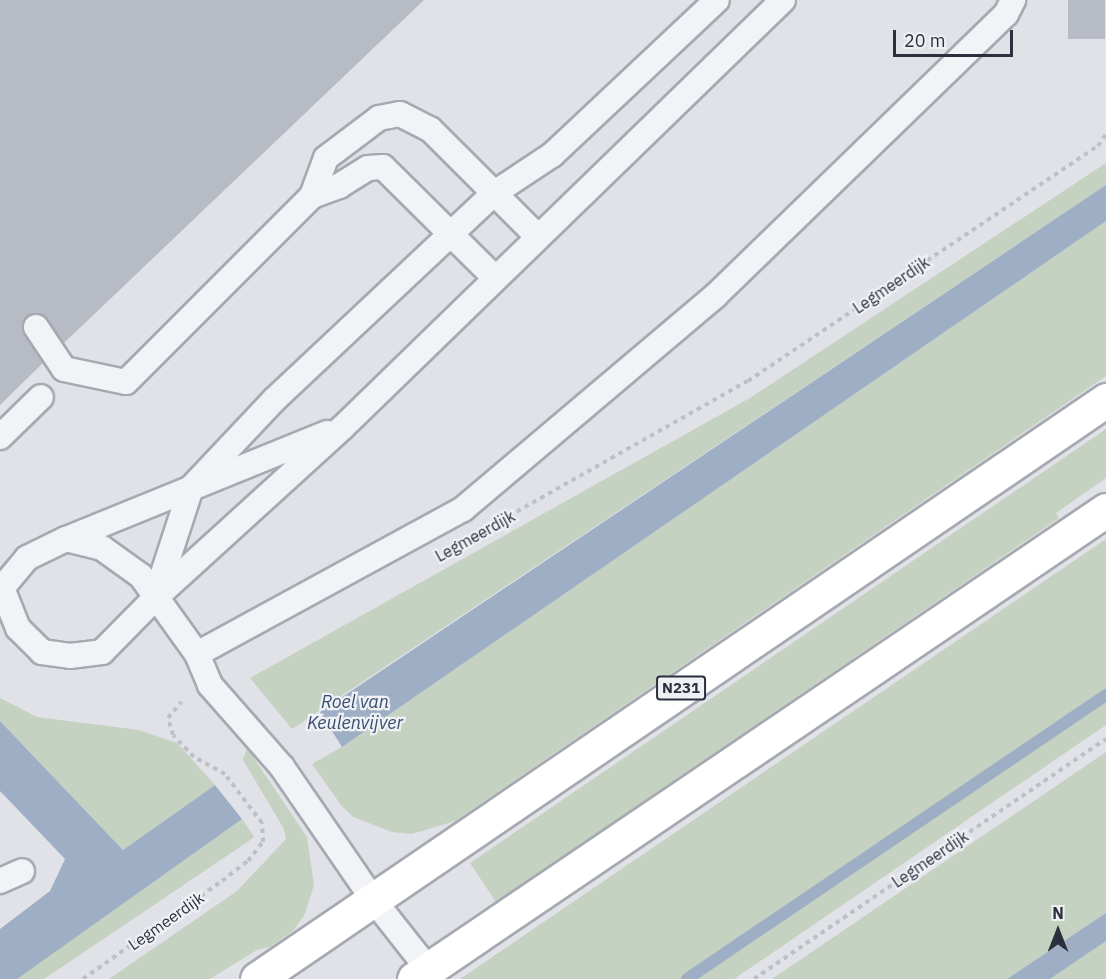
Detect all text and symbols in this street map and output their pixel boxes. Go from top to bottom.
scale bar [896,18,1016,56]
text: 20 m [904,29,946,52]
street label: Legmeerdijk [849,252,933,318]
street label: Legmeerdijk [432,506,518,566]
road number: N231 [656,676,706,700]
water label: Roel van Keulenvijver [307,692,403,734]
street label: Legmeerdijk [888,826,972,892]
street label: Legmeerdijk [124,888,208,954]
north arrow [1028,901,1088,961]
text: N [1052,903,1064,923]

